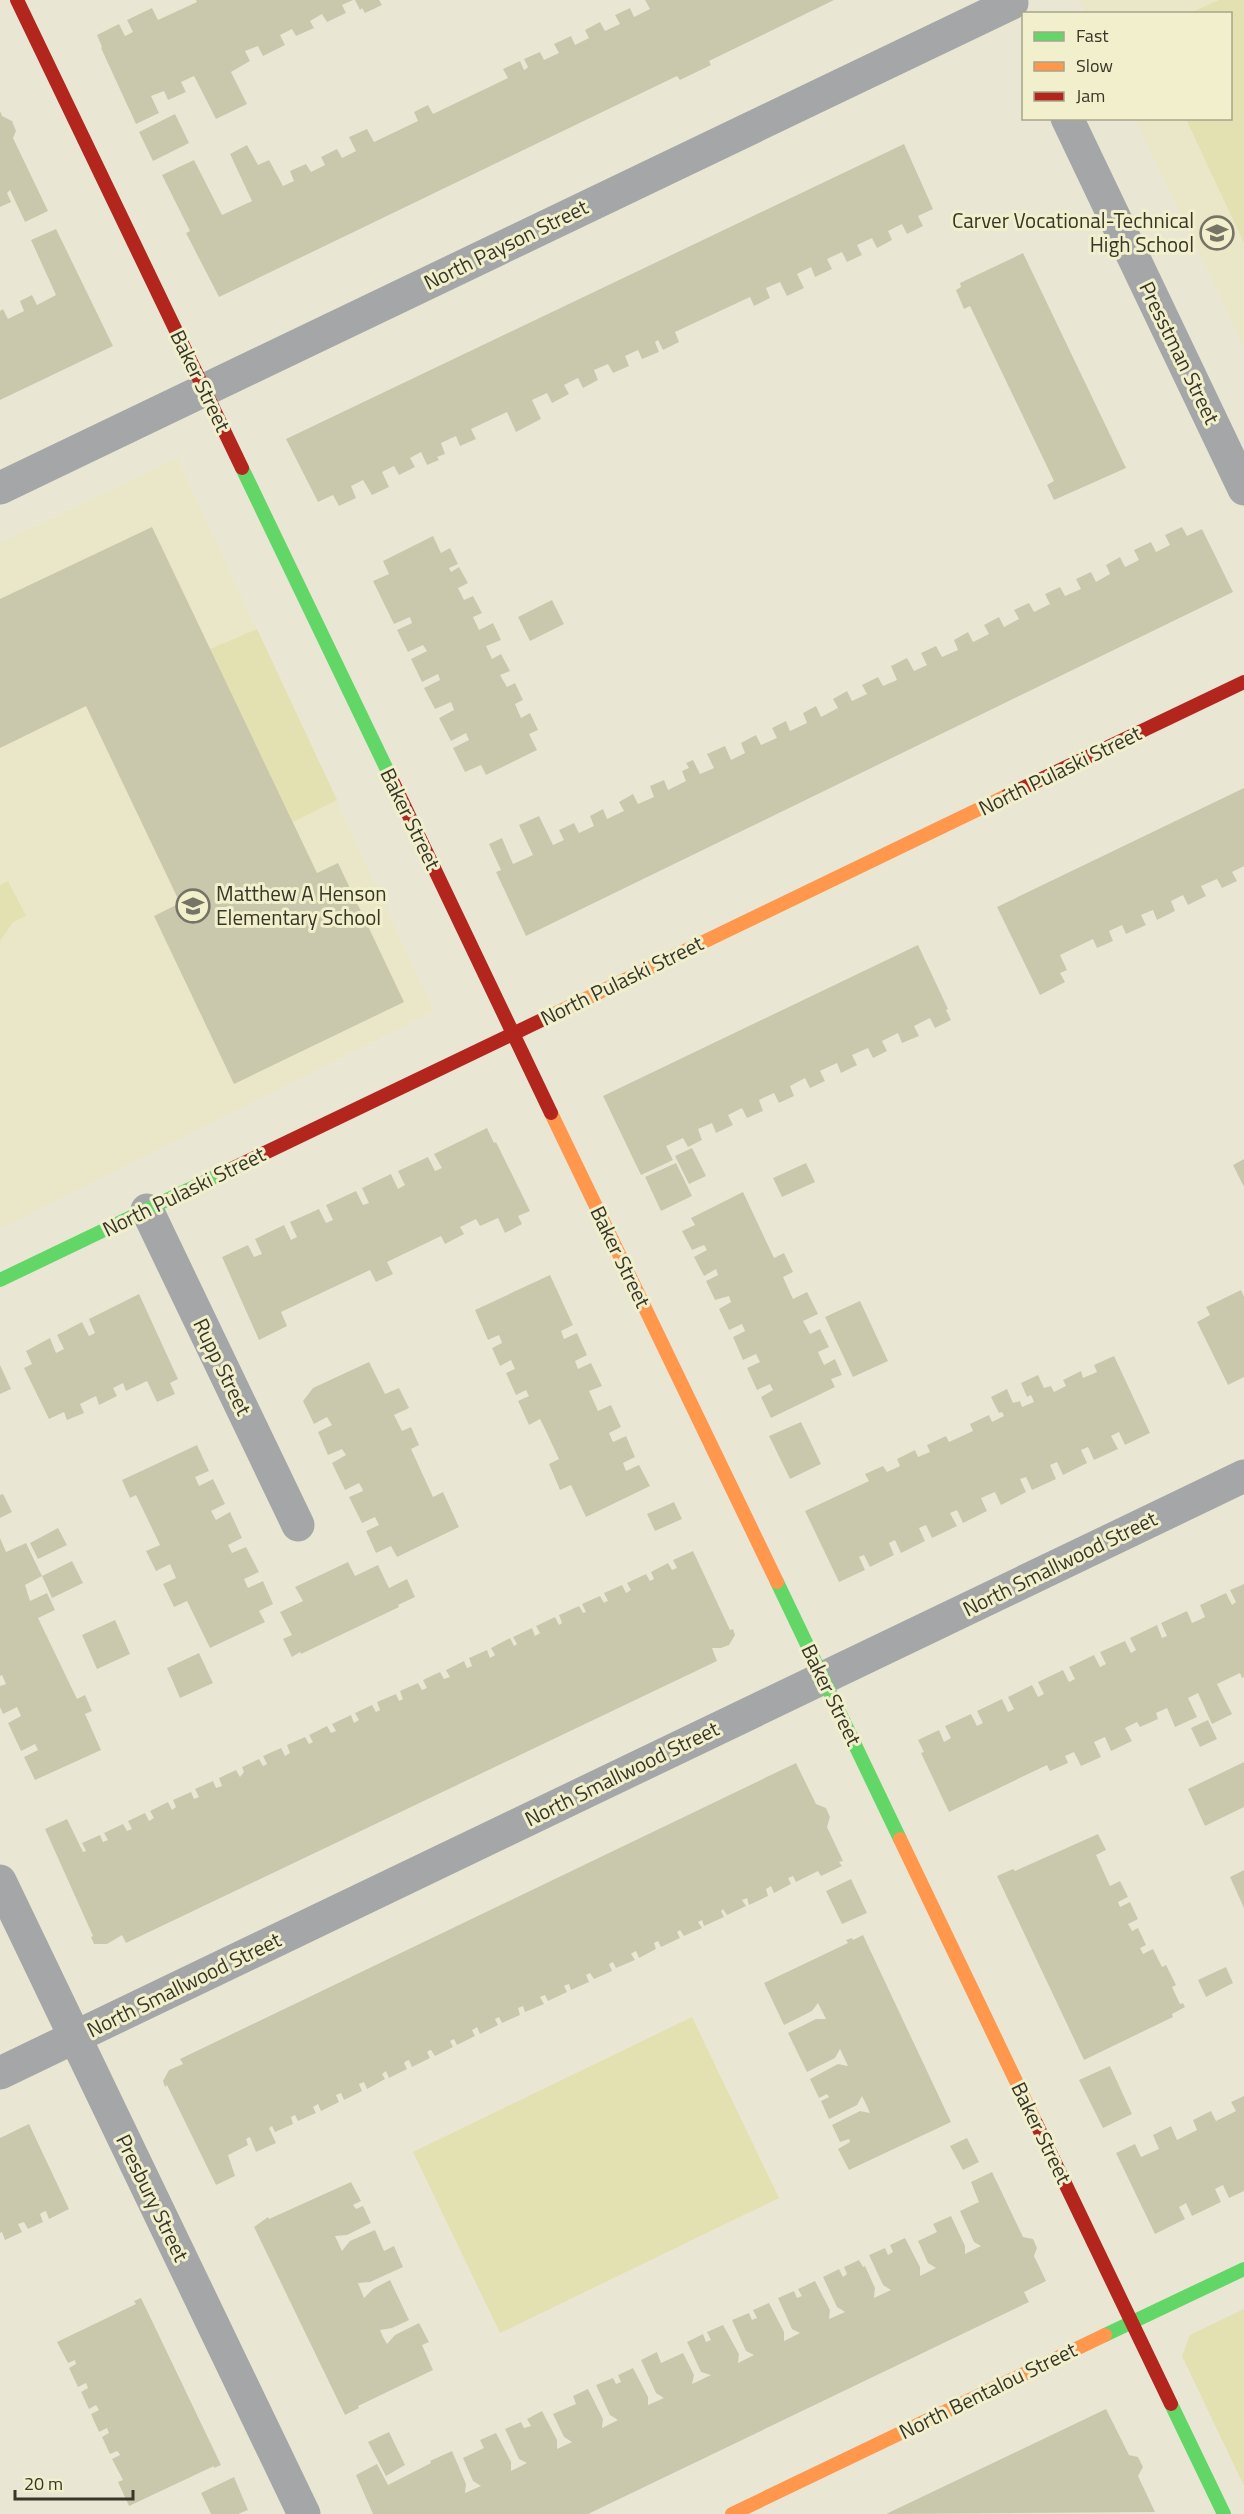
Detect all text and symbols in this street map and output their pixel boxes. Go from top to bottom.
legend [1022,12,1232,120]
text: Fast [1076,22,1109,49]
text: Slow [1076,52,1113,79]
text: Jam [1076,82,1105,109]
street label: North Payson Street [418,190,594,298]
place label: Carver Vocational-Technical High School [952,204,1194,260]
school or university icon: Carver Vocational-Technical High School [1199,215,1235,251]
street label: Presstman Street [1132,276,1229,430]
street label: Baker Street [162,324,240,438]
street label: North Pulaski Street [973,716,1147,823]
street label: Baker Street [372,762,450,876]
place label: Matthew A Henson Elementary School [216,877,387,933]
school or university icon: Matthew A Henson Elementary School [175,888,211,924]
street label: North Pulaski Street [535,926,709,1033]
street label: North Pulaski Street [97,1137,271,1244]
street label: Baker Street [582,1200,660,1314]
street label: Rupp Street [186,1312,261,1421]
street label: North Smallwood Street [957,1502,1163,1624]
street label: Baker Street [793,1638,871,1752]
street label: North Smallwood Street [519,1712,725,1834]
street label: North Smallwood Street [81,1923,287,2045]
street label: Baker Street [1003,2076,1081,2190]
street label: Presbury Street [108,2128,198,2267]
street label: North Bentalou Street [893,2333,1082,2447]
scale bar [15,2463,134,2501]
text: 20 m [24,2470,63,2497]

